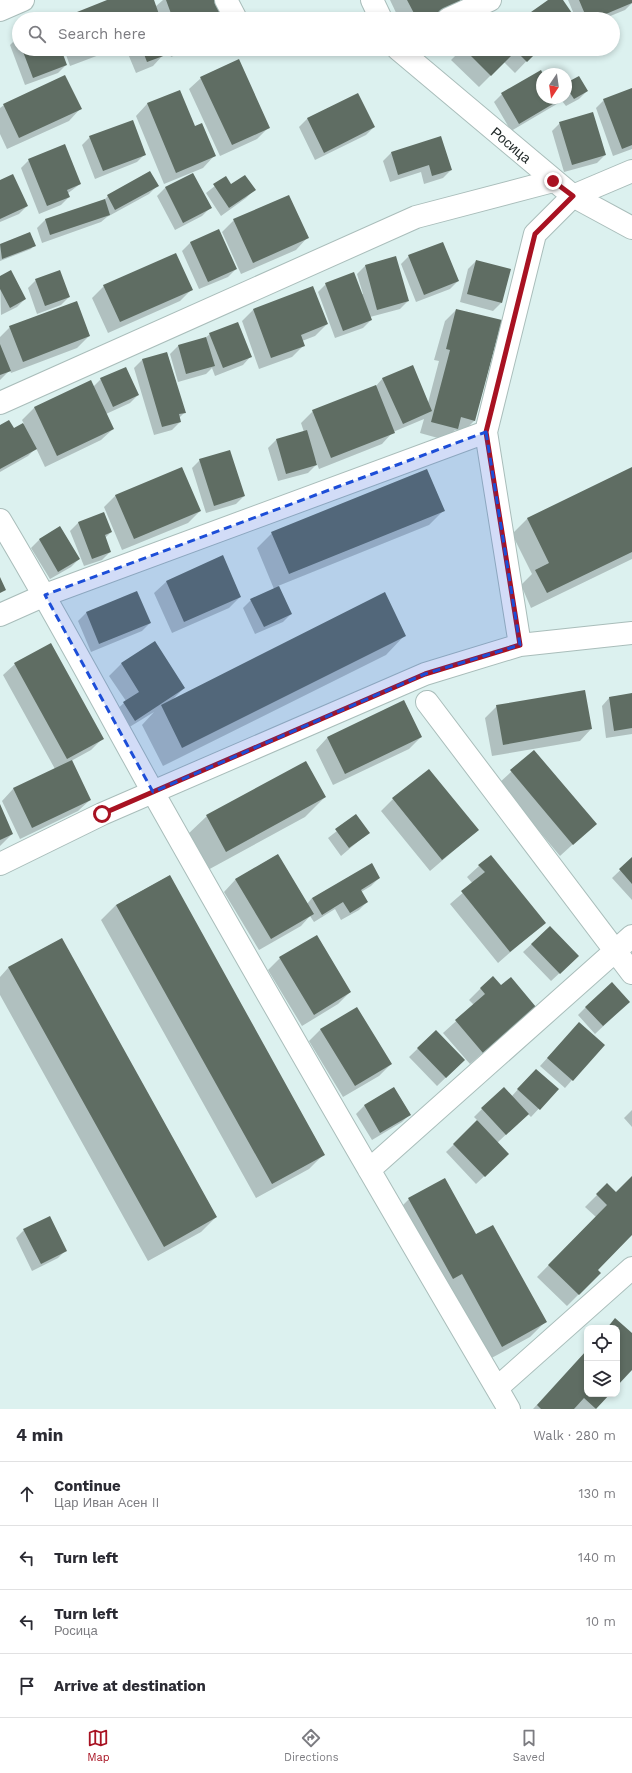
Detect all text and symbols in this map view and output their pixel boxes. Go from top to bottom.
search box [12,12,620,56]
icon: search [26,23,48,45]
text: Search here [58,25,146,43]
north arrow [536,68,572,104]
street label: Росица [488,124,534,166]
route end [544,172,562,190]
route start [93,805,111,823]
map controls [584,1325,620,1397]
button: locate [584,1325,620,1361]
button: layers [584,1361,620,1397]
text: 4 min [16,1425,63,1445]
text: Walk · 280 m [533,1428,616,1443]
text: Continue [54,1477,121,1495]
icon: ahead [16,1483,38,1505]
text: 130 m [578,1486,616,1501]
text: Цар Иван Асен II [54,1495,159,1510]
icon: left [16,1547,38,1569]
text: Turn left [54,1549,118,1567]
text: 140 m [578,1550,616,1565]
text: Turn left [54,1605,118,1623]
icon: left [16,1611,38,1633]
text: 10 m [586,1614,616,1629]
text: Росица [54,1623,98,1638]
icon: arrive [16,1675,38,1697]
text: Arrive at destination [54,1677,206,1695]
tab: Map [87,1727,110,1764]
tab: Directions [284,1727,338,1764]
tab: Saved [513,1727,545,1764]

